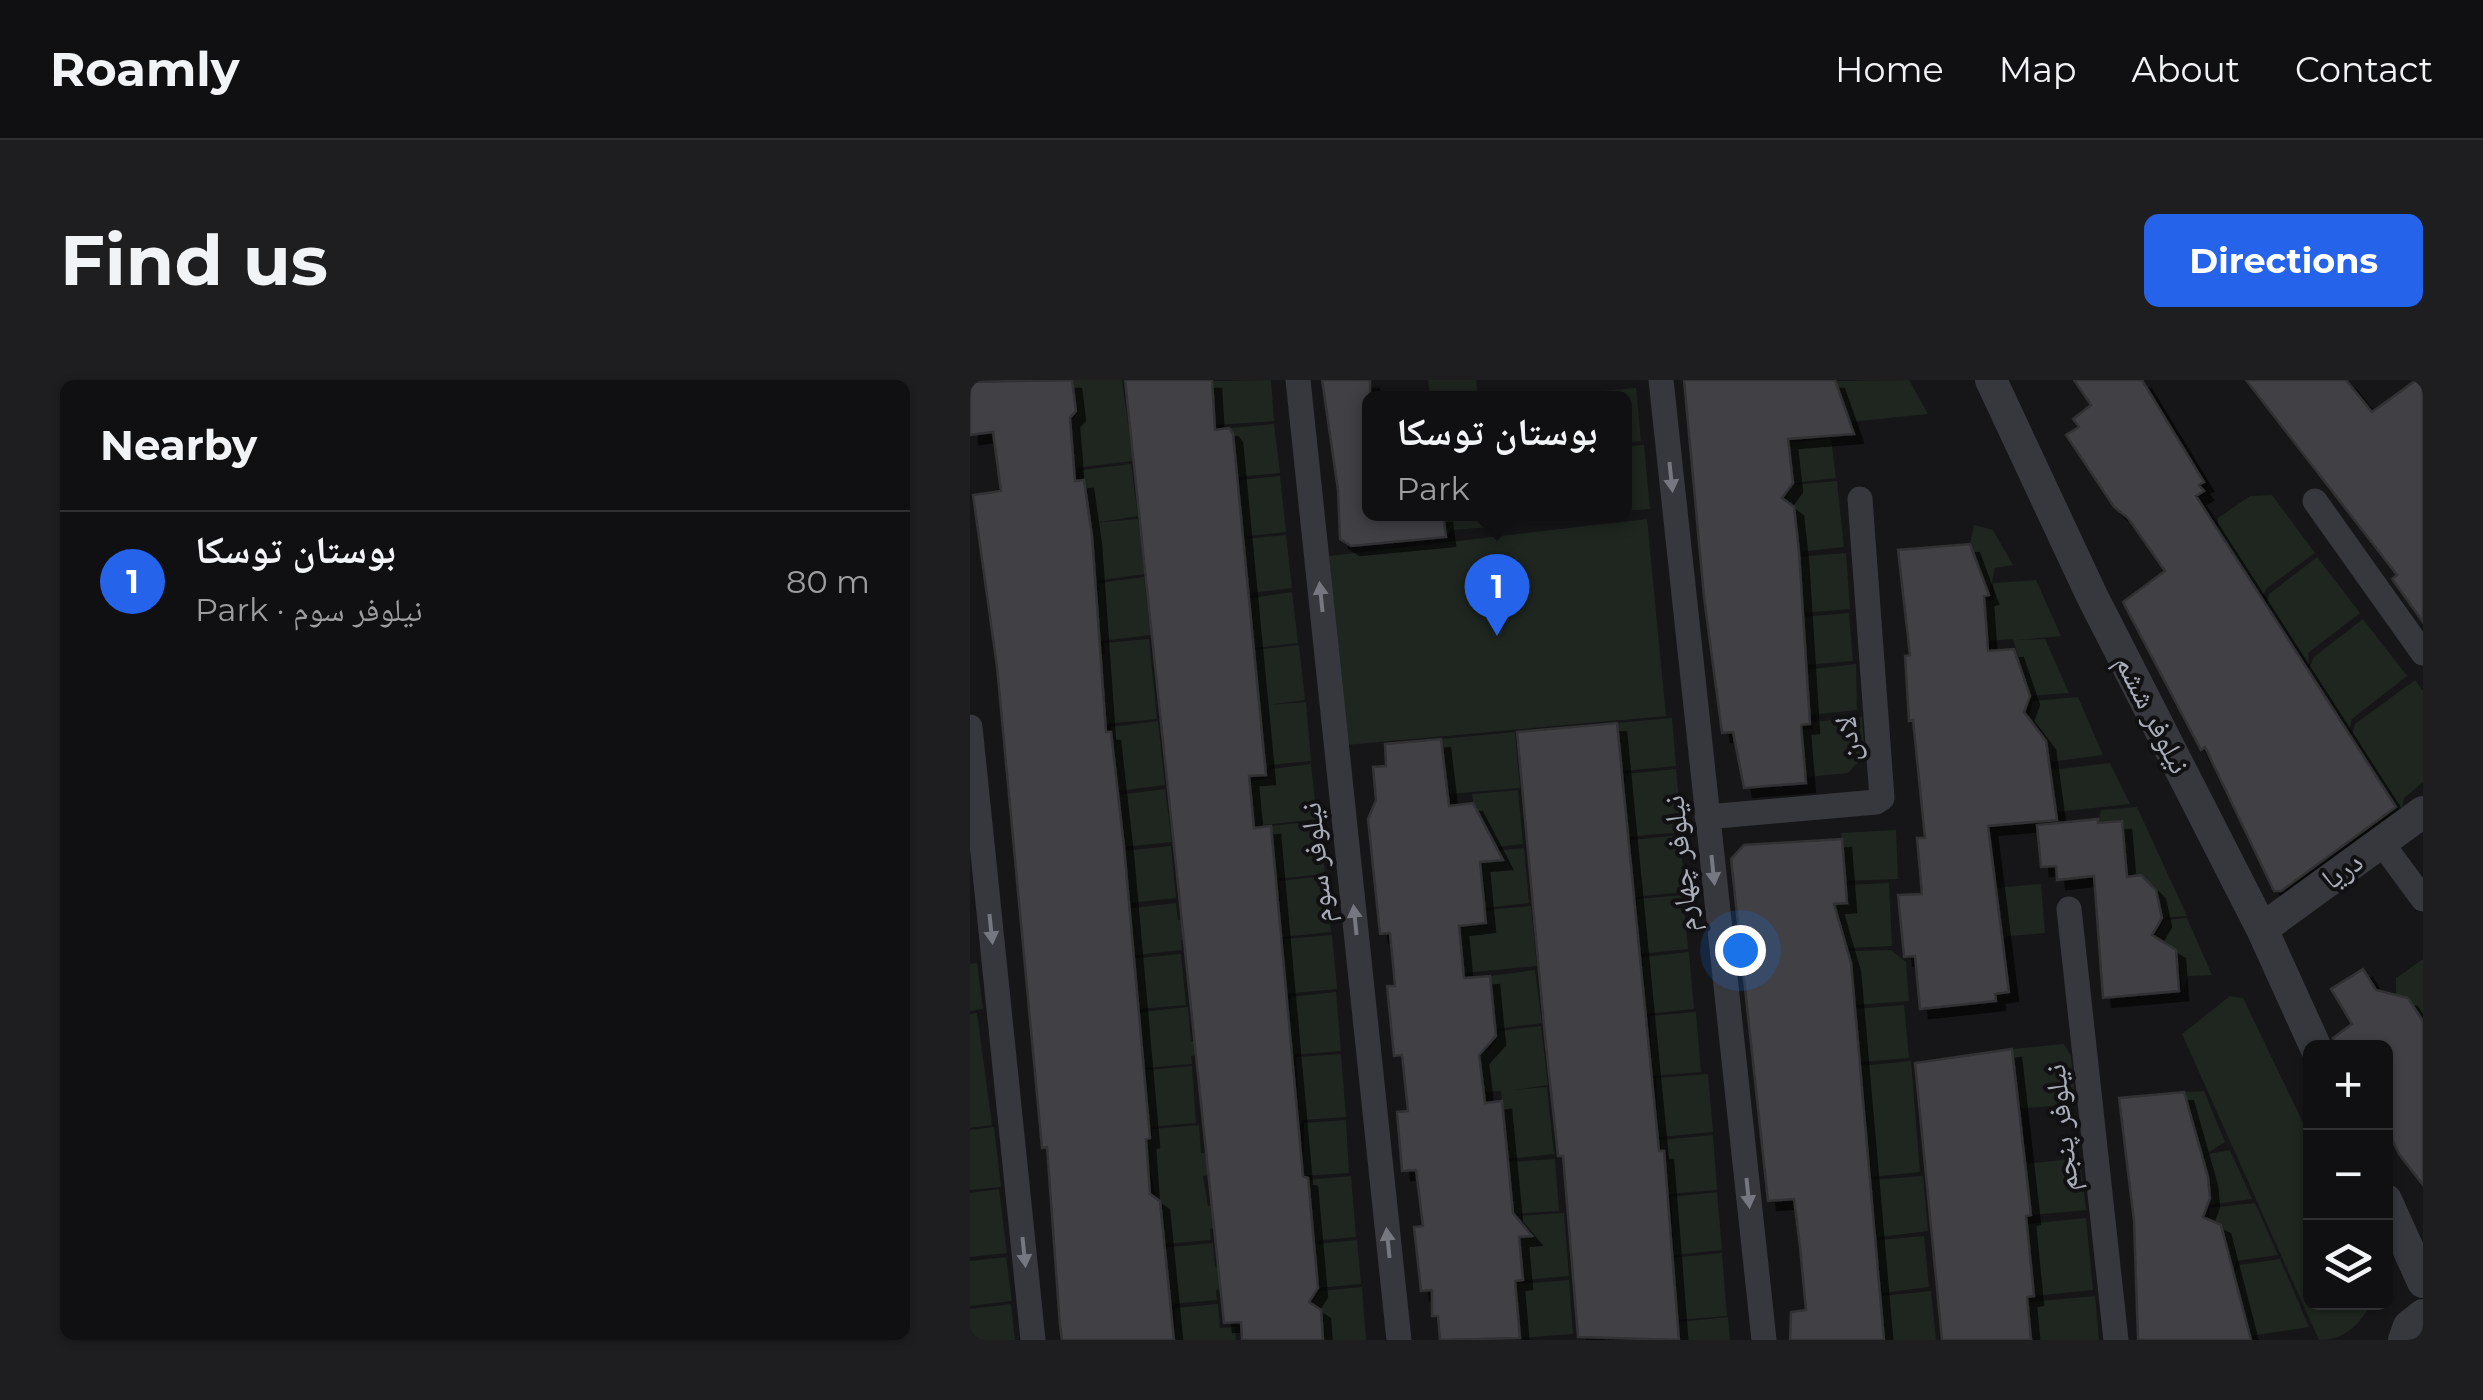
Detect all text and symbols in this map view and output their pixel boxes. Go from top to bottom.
text: Roamly [50,40,239,98]
text: Home [1835,48,1944,91]
text: Map [1999,48,2077,91]
text: About [2132,48,2240,91]
text: Contact [2295,48,2433,91]
button: Directions [2144,214,2423,307]
text: Find us [60,217,328,303]
popup [1362,391,1632,521]
text: بوستان توسکا [1397,408,1597,455]
text: Nearby [100,419,257,471]
one-way arrow [1663,462,1679,493]
text: Park [1397,469,1470,508]
text: بوستان توسکا [195,526,396,573]
pin: 1 [1464,554,1530,636]
text: 1 [126,562,139,601]
text: 80 m [786,562,870,601]
one-way arrow [1313,580,1329,612]
text: Park · نیلوفر سوم [195,590,423,629]
street label: نیلوفر ششم [2106,648,2199,781]
street label: لادن [1827,715,1867,763]
street label: نیلوفر چهارم [1654,794,1707,934]
street label: نیلوفر سوم [1291,801,1342,925]
street label: دریا [2314,843,2370,897]
one-way arrow [1705,854,1721,886]
one-way arrow [1347,903,1363,935]
one-way arrow [983,913,999,945]
your location [1715,925,1766,976]
map controls [2303,1040,2393,1310]
button: + [2303,1040,2393,1130]
street label: نیلوفر پنجم [2036,1062,2088,1194]
button: − [2303,1130,2393,1220]
one-way arrow [1740,1177,1756,1209]
button: layers [2303,1220,2393,1310]
one-way arrow [1380,1227,1396,1258]
one-way arrow [1016,1237,1032,1268]

